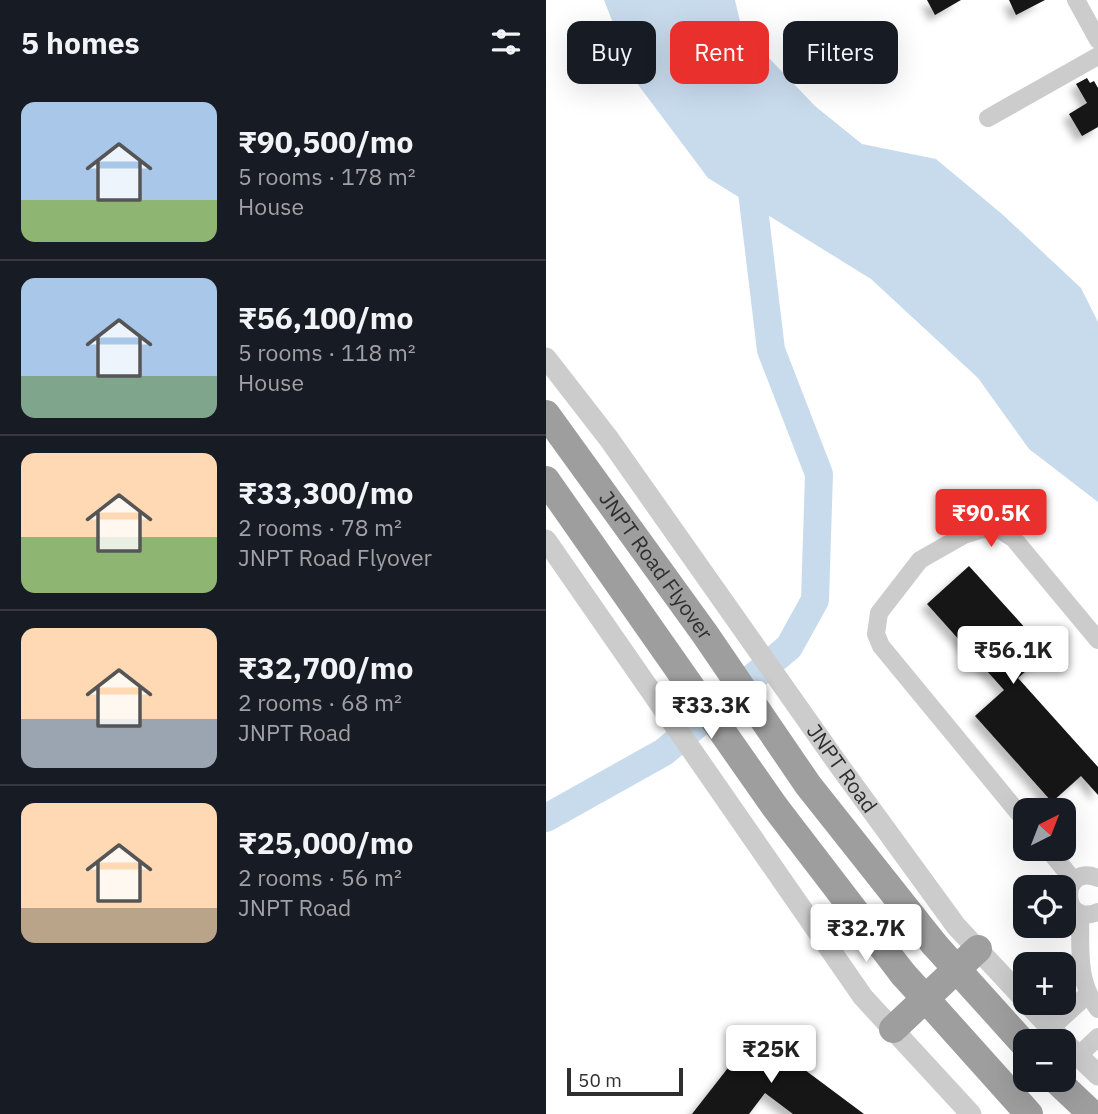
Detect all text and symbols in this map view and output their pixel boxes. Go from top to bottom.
chip: Buy [567,21,656,84]
chip: Rent [670,21,769,84]
chip: Filters [783,21,898,84]
text: 5 homes [21,23,140,62]
icon: filters [487,23,525,61]
text: ₹90,500/mo [238,122,413,161]
icon: home [77,130,161,214]
text: 5 rooms · 178 m² [238,161,416,191]
text: House [238,191,304,221]
text: ₹56,100/mo [238,298,413,337]
icon: home [77,306,161,390]
text: 5 rooms · 118 m² [238,337,416,367]
text: House [238,367,304,397]
text: ₹33,300/mo [238,473,413,512]
icon: home [77,481,161,565]
street label: JNPT Road Flyover [593,485,720,645]
pin: ₹90.5K [934,490,1048,549]
text: ₹90.5K [951,497,1031,527]
text: 2 rooms · 78 m² [238,512,402,542]
text: JNPT Road Flyover [238,542,432,572]
pin: ₹56.1K [956,626,1070,686]
text: ₹56.1K [973,634,1053,664]
text: ₹32,700/mo [238,648,413,687]
icon: home [77,656,161,740]
pin: ₹33.3K [654,682,768,741]
text: 2 rooms · 68 m² [238,687,402,717]
text: ₹33.3K [671,689,751,719]
text: JNPT Road [238,717,351,747]
street label: JNPT Road [801,718,884,818]
north arrow [1013,798,1076,861]
map controls [1013,798,1076,1092]
text: ₹25,000/mo [238,823,413,862]
icon: home [77,831,161,915]
text: 2 rooms · 56 m² [238,862,402,892]
button: locate [1013,875,1076,938]
text: JNPT Road [238,892,351,922]
pin: ₹32.7K [809,904,923,964]
text: ₹32.7K [826,912,906,942]
button: + [1013,952,1076,1015]
pin: ₹25K [730,1026,812,1085]
button: − [1013,1029,1076,1092]
text: ₹25K [742,1033,800,1063]
scale bar [567,1065,682,1097]
text: 50 m [578,1068,622,1092]

